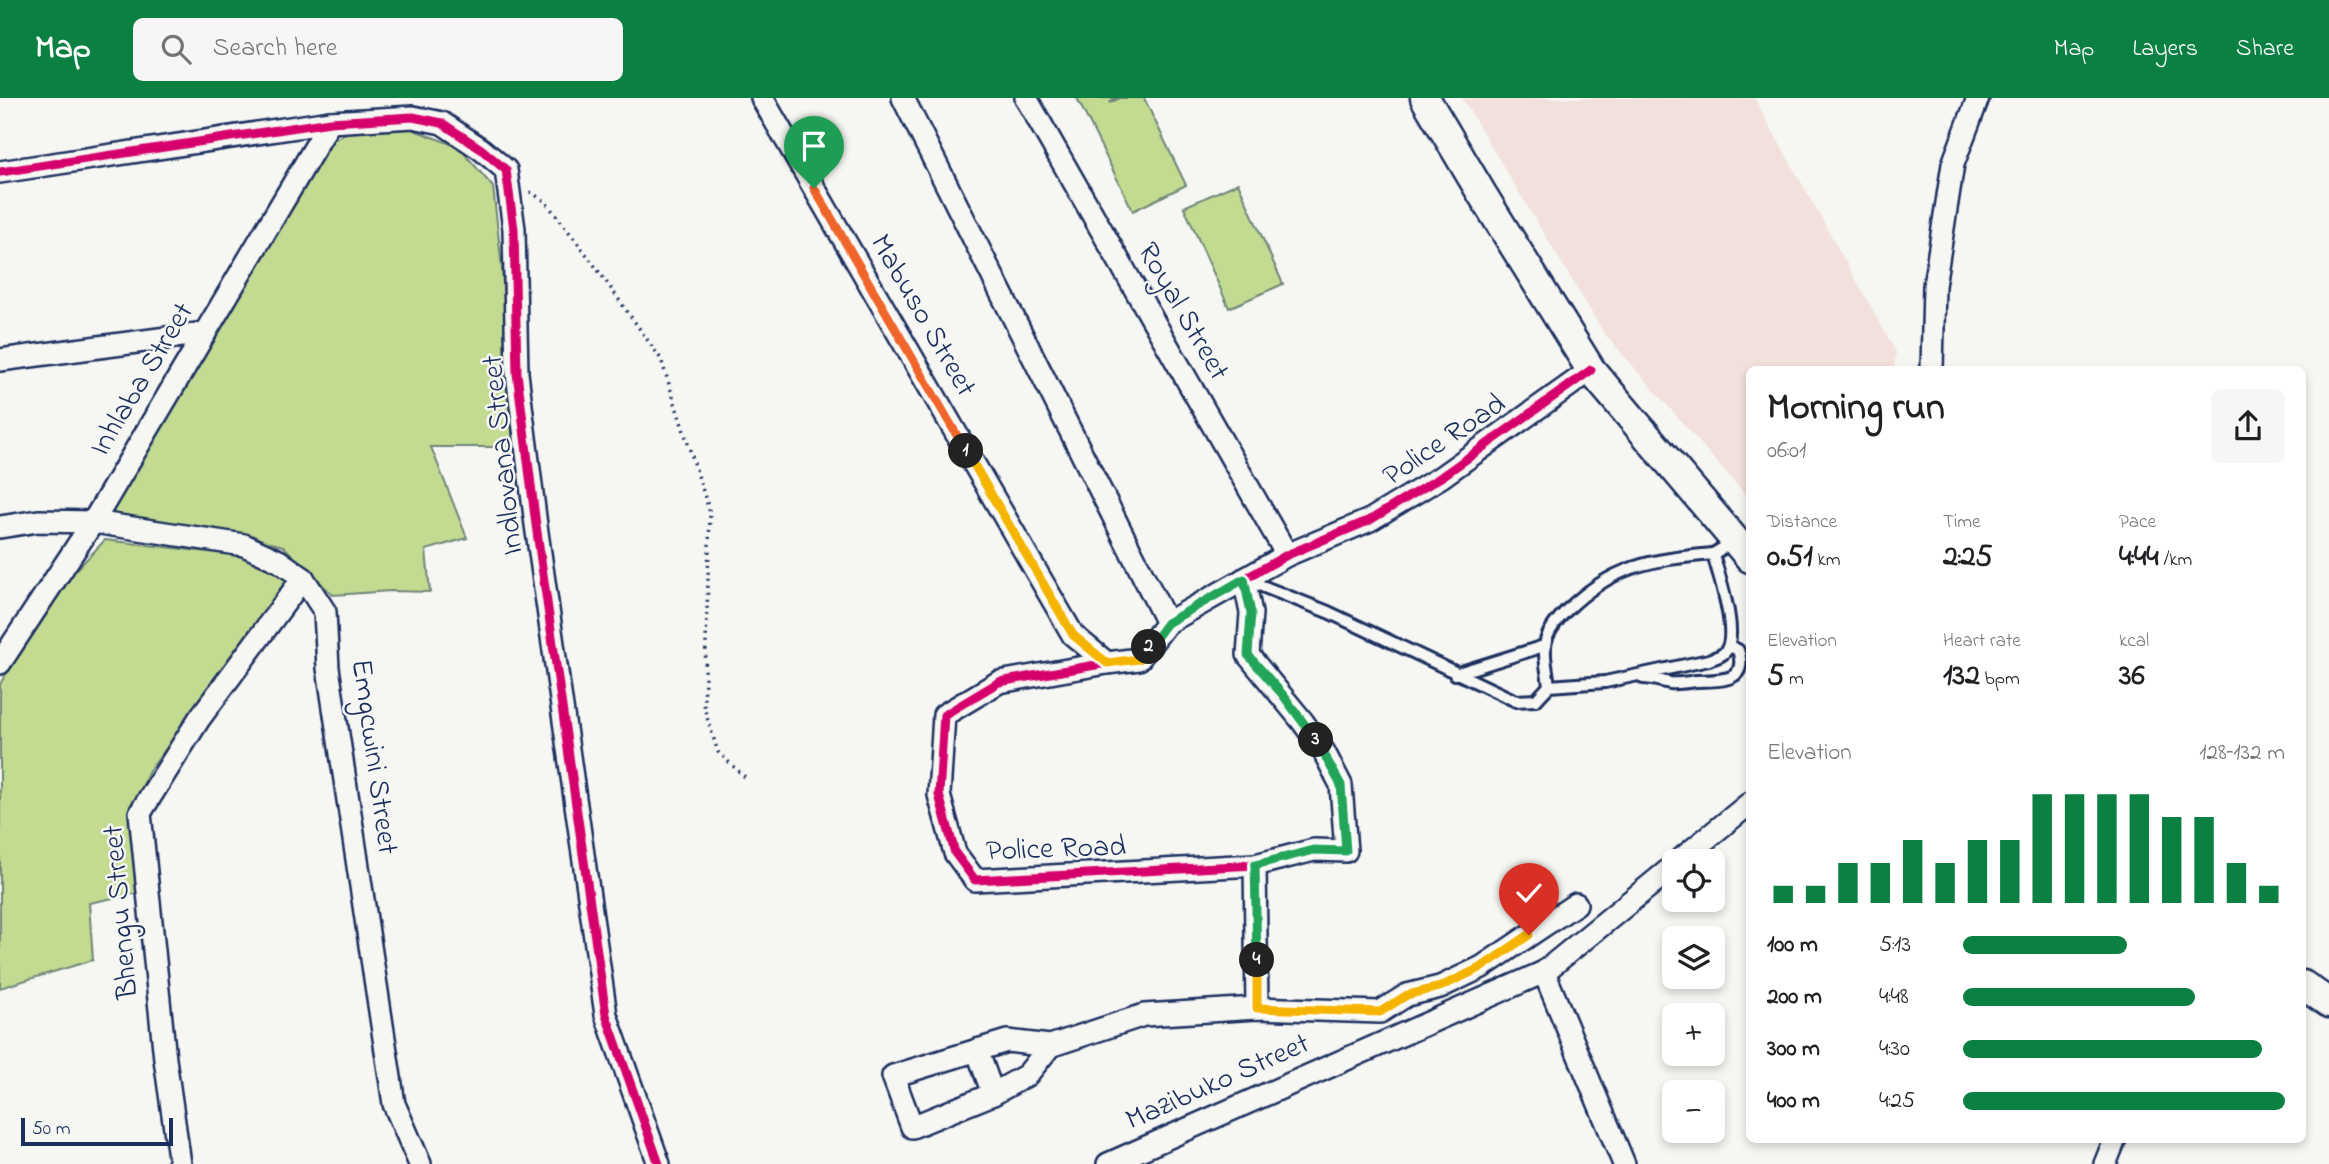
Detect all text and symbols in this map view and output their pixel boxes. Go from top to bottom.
search box [133,18,623,81]
text: Map [35,25,91,73]
icon: search [157,30,195,68]
text: Search here [213,30,337,68]
text: Map [2054,32,2094,67]
text: Layers [2132,32,2198,67]
text: Share [2236,32,2294,67]
pin [784,116,844,188]
icon: arrive [795,127,833,165]
street label: Mabuso Street [858,226,986,406]
street label: Royal Street [1125,235,1239,389]
street label: Inhlaba Street [80,295,206,465]
street label: Indlovana Street [472,353,536,557]
text: Morning run [1767,381,1945,437]
street label: Police Road [1375,383,1516,498]
button: share [2211,389,2285,463]
pin: 1 [948,434,984,468]
text: 06:01 [1767,435,1806,468]
text: 1 [962,437,969,464]
text: Distance [1767,509,1837,536]
text: Time [1943,509,1981,536]
text: Pace [2119,509,2156,536]
text: 0.51 [1767,536,1813,580]
text: 2:25 [1943,536,1993,580]
text: 4:44 [2119,536,2159,580]
text: km [1813,547,1841,574]
text: /km [2159,547,2192,574]
text: Elevation [1767,628,1837,655]
text: Heart rate [1943,628,2021,655]
text: kcal [2119,628,2149,655]
pin: 2 [1132,630,1166,664]
text: 2 [1144,633,1153,660]
text: 5 [1767,655,1784,699]
text: 132 [1943,655,1980,699]
text: 36 [2119,655,2145,699]
street label: Emgcwini Street [338,657,408,857]
text: m [1784,666,1804,693]
text: bpm [1980,666,2020,693]
pin: 3 [1298,722,1334,758]
text: 3 [1312,726,1319,753]
text: Elevation [1767,737,1852,770]
text: 128–132 m [2199,737,2285,770]
street label: Bhengu Street [92,823,152,1002]
street label: Police Road [985,826,1127,874]
map controls [1662,849,1725,1143]
button: locate [1662,849,1725,912]
pin [1499,863,1559,935]
icon: check [1510,874,1548,912]
button: layers [1662,926,1725,989]
text: 100 m [1767,929,1818,962]
text: 5:13 [1879,929,1911,962]
pin: 4 [1240,942,1274,978]
text: 4 [1253,946,1260,973]
text: 200 m [1767,981,1822,1014]
text: 4:48 [1879,981,1909,1014]
button: + [1662,1003,1725,1066]
street label: Mazibuko Street [1119,1023,1317,1143]
text: 300 m [1767,1033,1820,1066]
text: 4:30 [1879,1033,1910,1066]
button: − [1662,1080,1725,1143]
text: 400 m [1767,1085,1820,1118]
text: 4:25 [1879,1085,1915,1118]
scale bar [21,1115,173,1147]
text: 50 m [32,1116,71,1143]

